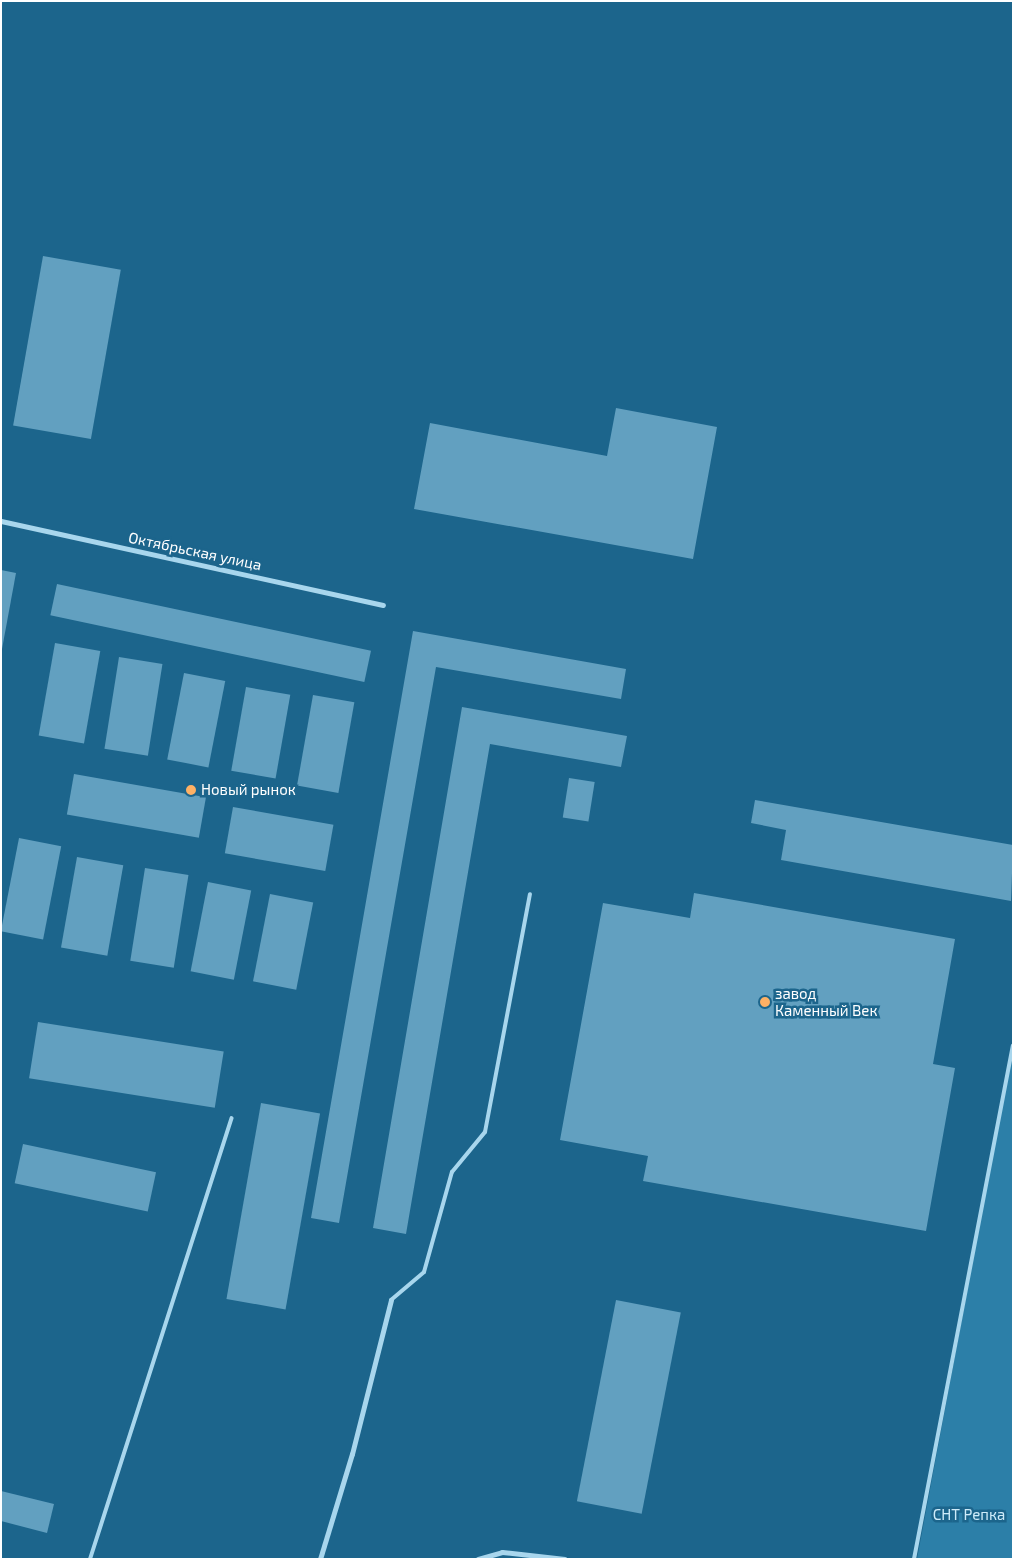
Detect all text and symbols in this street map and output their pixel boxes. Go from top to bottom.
street label: Октябрьская улица [127,528,263,574]
place label: Новый рынок [201,781,296,799]
marker: Новый рынок [185,784,197,796]
place label: завод Каменный Век [775,984,877,1019]
marker: завод Каменный Век [759,996,771,1008]
park label: СНТ Репка [933,1506,1005,1524]

